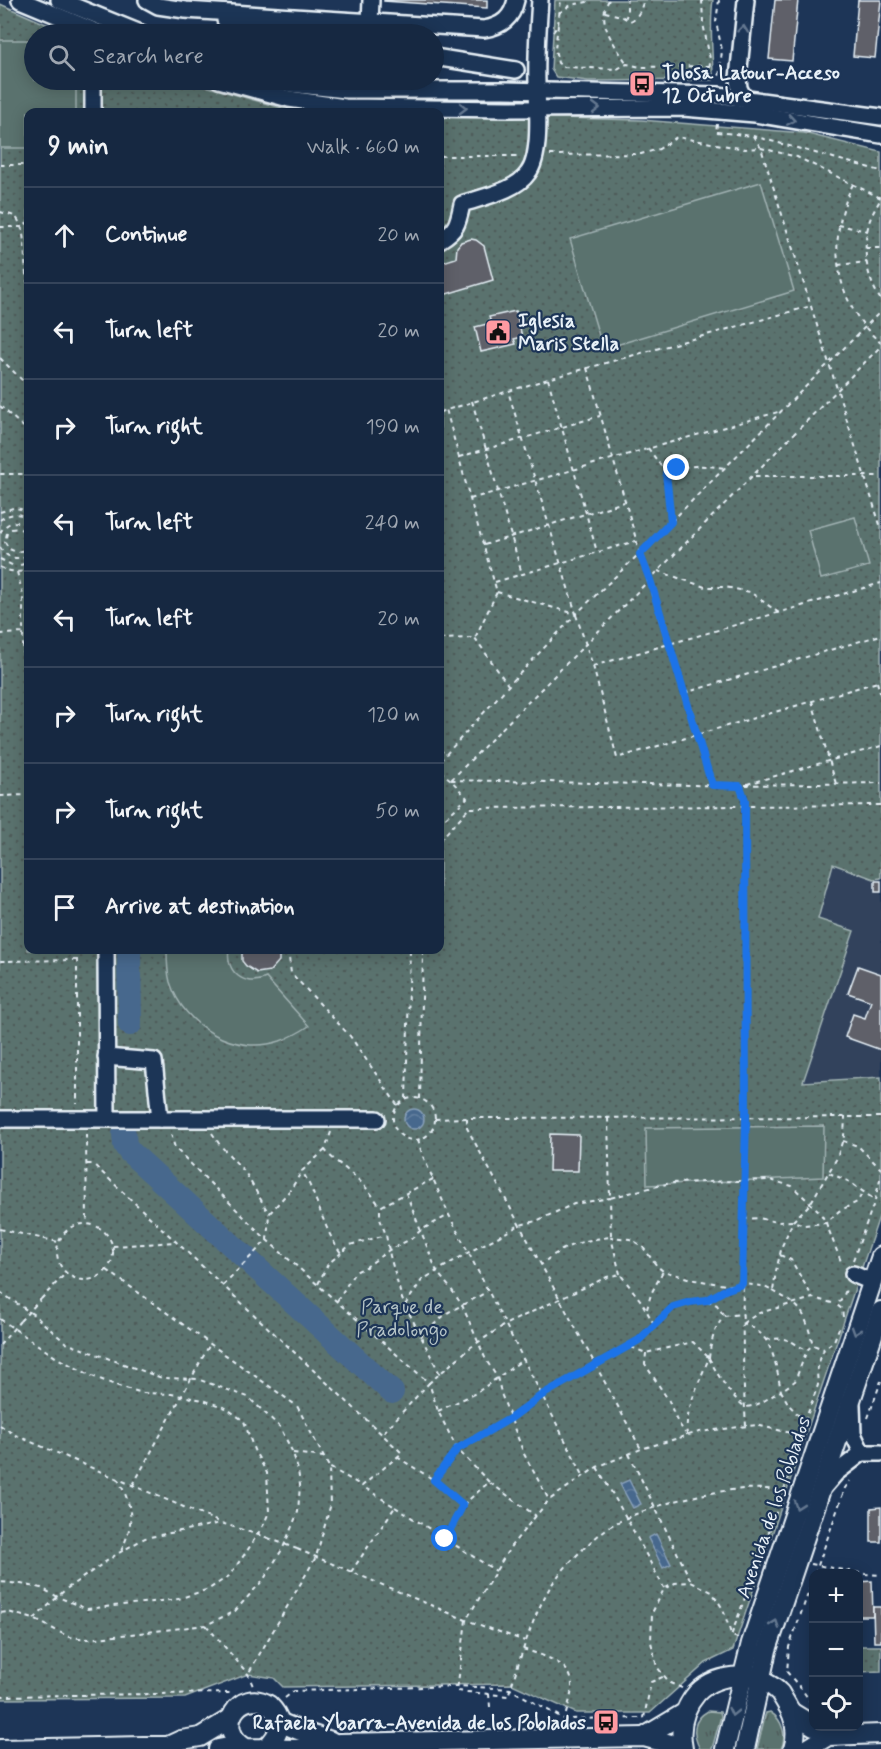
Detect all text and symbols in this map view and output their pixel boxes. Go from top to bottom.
search box [24,24,444,90]
one-way arrow [736,24,749,33]
icon: search [45,41,78,74]
text: Search here [93,43,204,71]
place label: Tolosa Latour-Acceso 12 Octubre [662,60,840,110]
bus stop icon: Tolosa Latour-Acceso 12 Octubre [627,69,657,99]
one-way arrow [459,102,468,114]
one-way arrow [592,102,601,114]
one-way arrow [785,113,795,126]
text: 9 min [48,130,109,164]
text: Walk · 660 m [307,134,420,161]
icon: ahead [48,219,81,252]
text: Continue [105,221,187,249]
text: 20 m [377,222,420,249]
place label: Iglesia Maris Stella [518,308,619,358]
icon: left [48,315,81,348]
text: Turn left [105,317,193,345]
public building icon: Iglesia Maris Stella [483,317,513,347]
text: 20 m [377,318,420,345]
icon: right [48,411,81,444]
text: Turn right [105,413,203,441]
text: 190 m [366,414,420,441]
route end [663,454,689,480]
icon: left [48,507,81,540]
text: Turn left [105,509,193,537]
text: 240 m [365,510,420,537]
icon: left [48,603,81,636]
text: Turn left [105,605,193,633]
text: 20 m [377,606,420,633]
icon: right [48,699,81,732]
text: Turn right [105,701,203,729]
text: 120 m [367,702,420,729]
icon: right [48,795,81,828]
text: Turn right [105,797,203,825]
text: 50 m [375,798,420,825]
icon: arrive [48,891,81,924]
text: Arrive at destination [105,893,295,921]
park label: Parque de Pradolongo [356,1294,448,1345]
one-way arrow [851,1325,863,1336]
street label: Avenida de los Poblados [731,1413,818,1602]
one-way arrow [792,1499,805,1510]
route start [431,1525,457,1551]
map controls [809,1569,863,1731]
button: + [809,1569,863,1623]
one-way arrow [768,1619,781,1630]
button: − [809,1623,863,1677]
button: locate [809,1677,863,1731]
bus stop icon: Rafaela Ybarra-Avenida de los Poblados [591,1707,621,1737]
one-way arrow [728,1707,741,1717]
place label: Rafaela Ybarra-Avenida de los Poblados [253,1710,586,1737]

